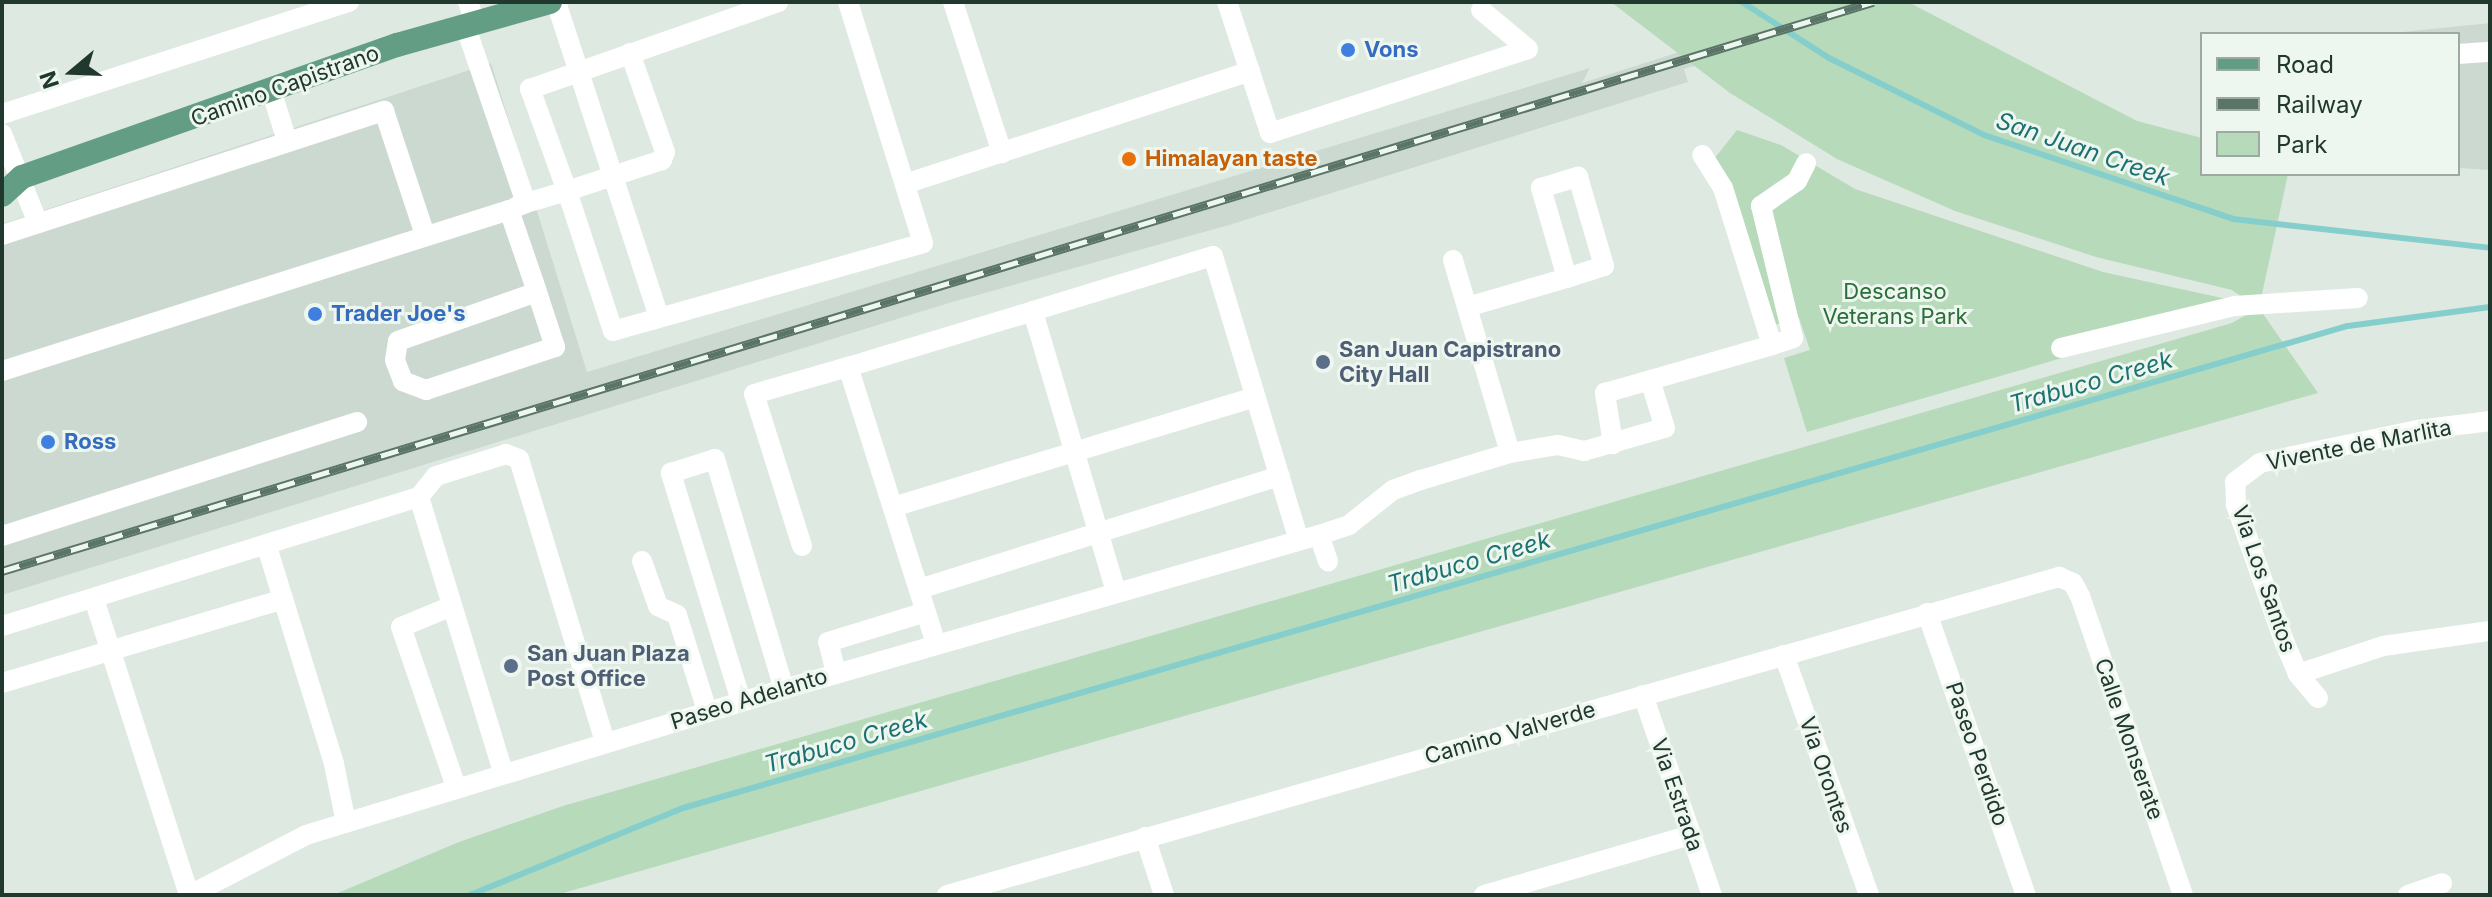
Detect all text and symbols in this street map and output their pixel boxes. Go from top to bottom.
north arrow [32,32,112,112]
legend [2200,32,2460,176]
place label: Vons [1364,37,1419,63]
street label: Camino Capistrano [187,40,383,132]
marker: Vons [1339,41,1357,59]
text: Road [2276,50,2334,79]
text: N [34,68,64,92]
text: Railway [2276,90,2363,119]
water label: San Juan Creek [1992,106,2174,192]
text: Park [2276,130,2327,159]
place label: Himalayan taste [1145,146,1318,172]
marker: Himalayan taste [1120,150,1138,168]
park label: Descanso Veterans Park [1822,278,1968,330]
place label: Trader Joe's [331,301,466,327]
marker: Trader Joe's [306,305,324,323]
place label: San Juan Capistrano City Hall [1339,336,1561,388]
water label: Trabuco Creek [2006,345,2176,419]
marker: San Juan Capistrano City Hall [1314,353,1332,371]
street label: Vivente de Marlita [2264,414,2454,476]
place label: Ross [64,429,116,455]
marker: Ross [39,433,57,451]
street label: Via Los Santos [2226,502,2302,656]
water label: Trabuco Creek [1384,525,1554,599]
place label: San Juan Plaza Post Office [527,640,690,692]
street label: Calle Monserate [2089,655,2169,823]
marker: San Juan Plaza Post Office [502,657,520,675]
street label: Paseo Adelanto [667,663,831,735]
street label: Paseo Perdido [1940,679,2014,829]
street label: Camino Valverde [1422,696,1598,770]
water label: Trabuco Creek [761,705,931,779]
street label: Via Orontes [1794,713,1858,837]
street label: Via Estrada [1645,735,1709,855]

